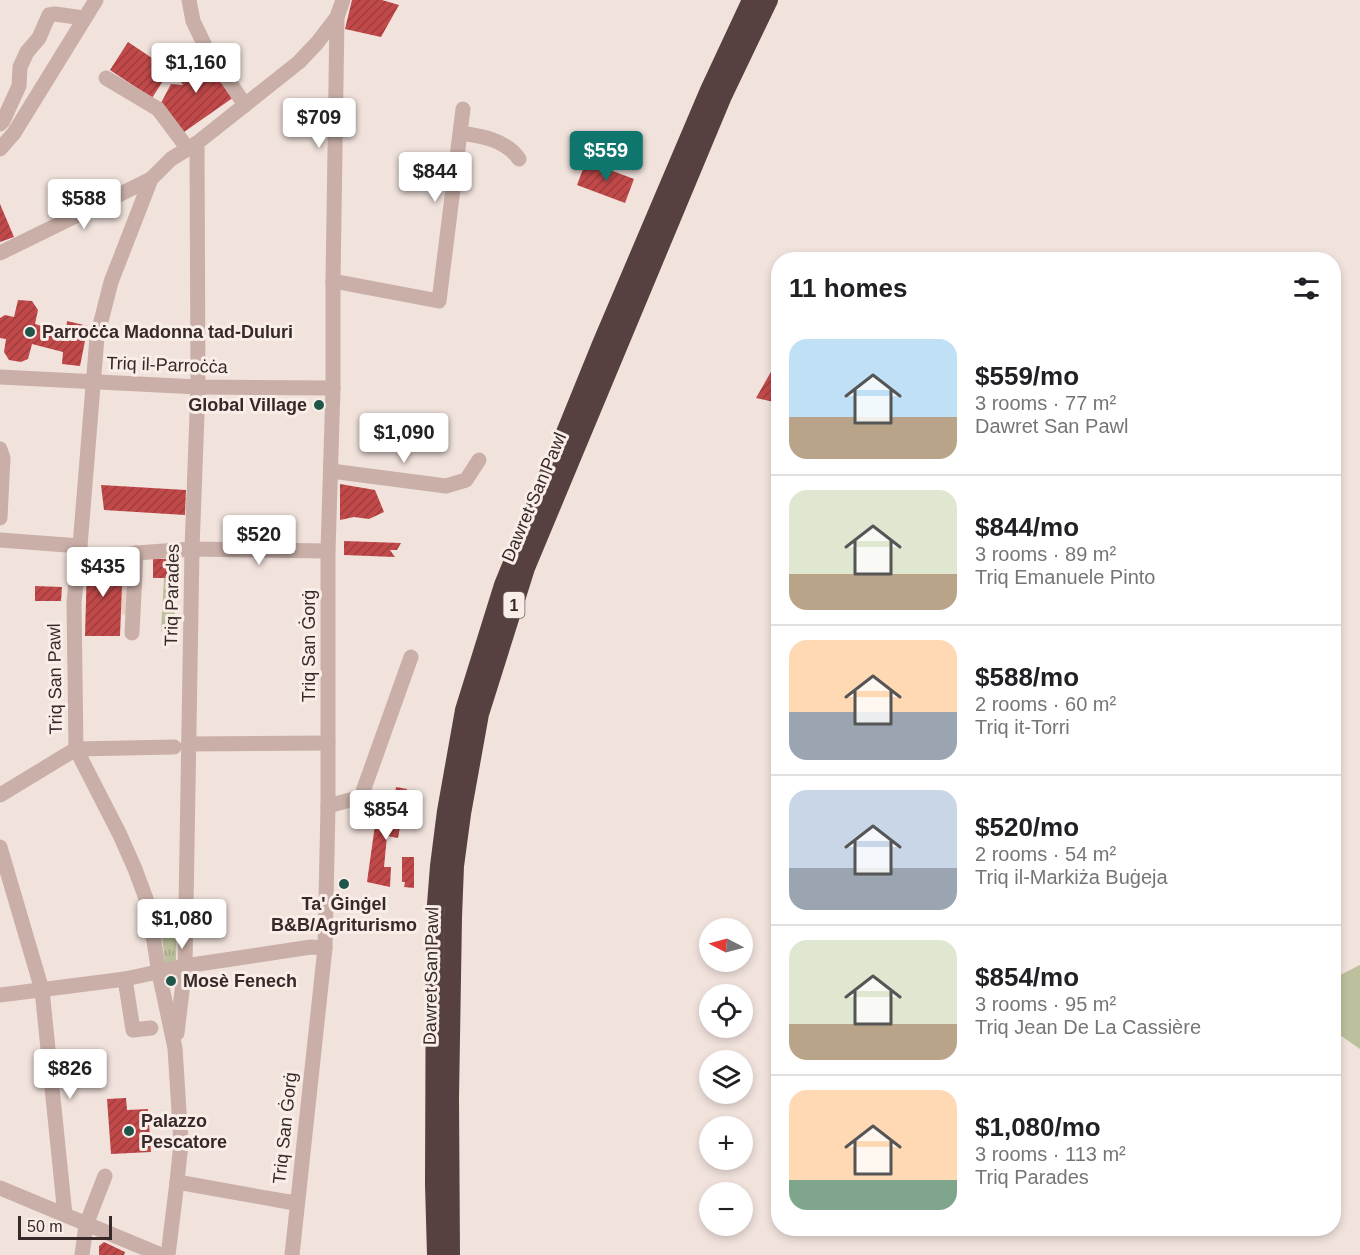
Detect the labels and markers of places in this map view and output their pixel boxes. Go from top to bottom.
pin: $1,160 [147,43,245,94]
pin: $709 [283,98,355,149]
pin: $559 [570,131,642,182]
pin: $844 [399,152,471,203]
pin: $588 [48,179,120,230]
place label: Parroċċa Madonna tad-Duluri [42,322,293,342]
marker: Parroċċa Madonna tad-Duluri [23,325,37,339]
place label: Global Village [188,395,307,415]
marker: Global Village [312,398,326,412]
pin: $1,090 [355,413,453,464]
pin: $520 [223,515,295,566]
pin: $435 [67,547,139,598]
pin: $854 [350,790,422,841]
marker: Ta' Ġinġel B&B/Agriturismo [337,877,351,891]
place label: Ta' Ġinġel B&B/Agriturismo [271,894,417,935]
pin: $1,080 [133,899,231,950]
place label: Mosè Fenech [183,971,297,991]
marker: Mosè Fenech [164,974,178,988]
pin: $826 [34,1049,106,1100]
place label: Palazzo Pescatore [141,1111,227,1152]
marker: Palazzo Pescatore [122,1124,136,1138]

